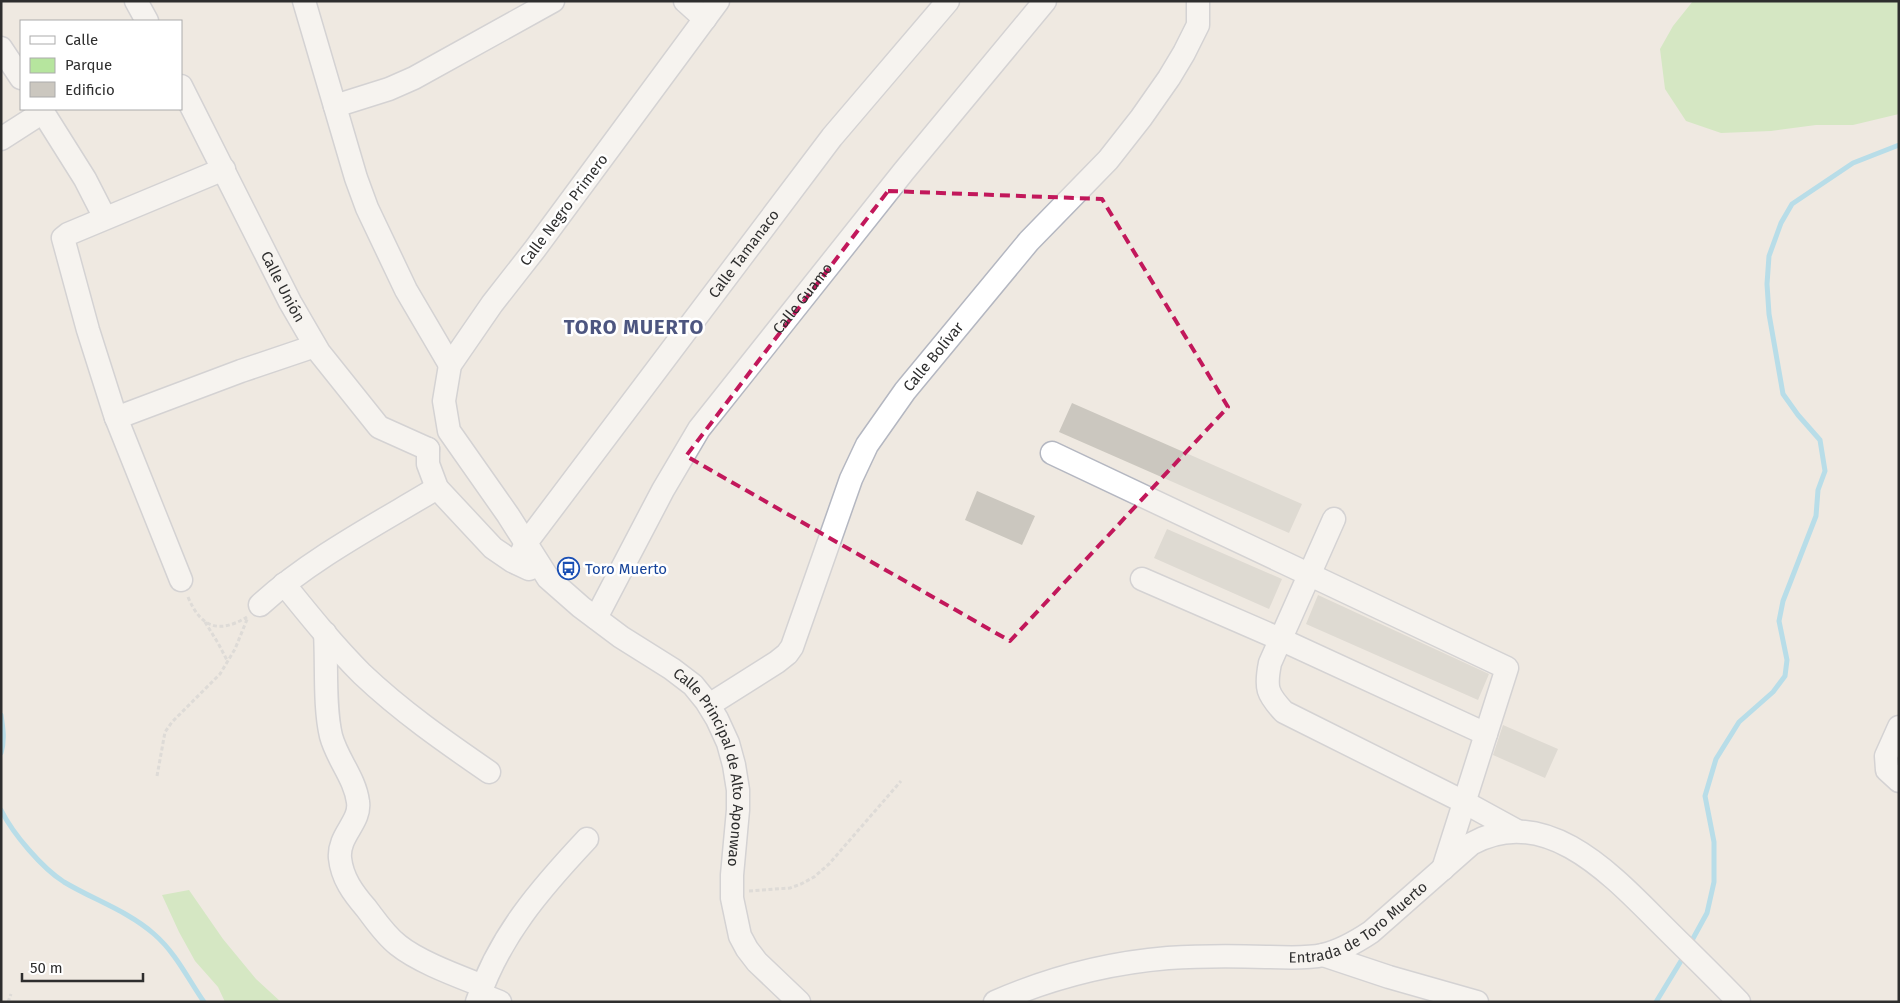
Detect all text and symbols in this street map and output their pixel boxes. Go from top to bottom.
legend [20,20,182,110]
text: Calle [65,31,98,49]
text: Parque [65,56,112,74]
text: Edificio [65,81,115,99]
street label: Calle Negro Primero [516,151,612,269]
street label: Calle Tamanaco [705,206,783,302]
street label: Calle Unión [257,248,309,325]
street label: Calle Guamo [769,260,836,337]
district label: TORO MUERTO [564,315,704,339]
street label: Calle Bolívar [899,318,967,395]
bus stop icon: Toro Muerto [557,557,581,581]
place label: Toro Muerto [585,560,667,578]
street label: Calle Principal de Alto Aponwao [670,664,747,867]
street label: Entrada de Toro Muerto [1289,878,1431,967]
scale bar [22,950,144,982]
text: 50 m [30,959,63,977]

